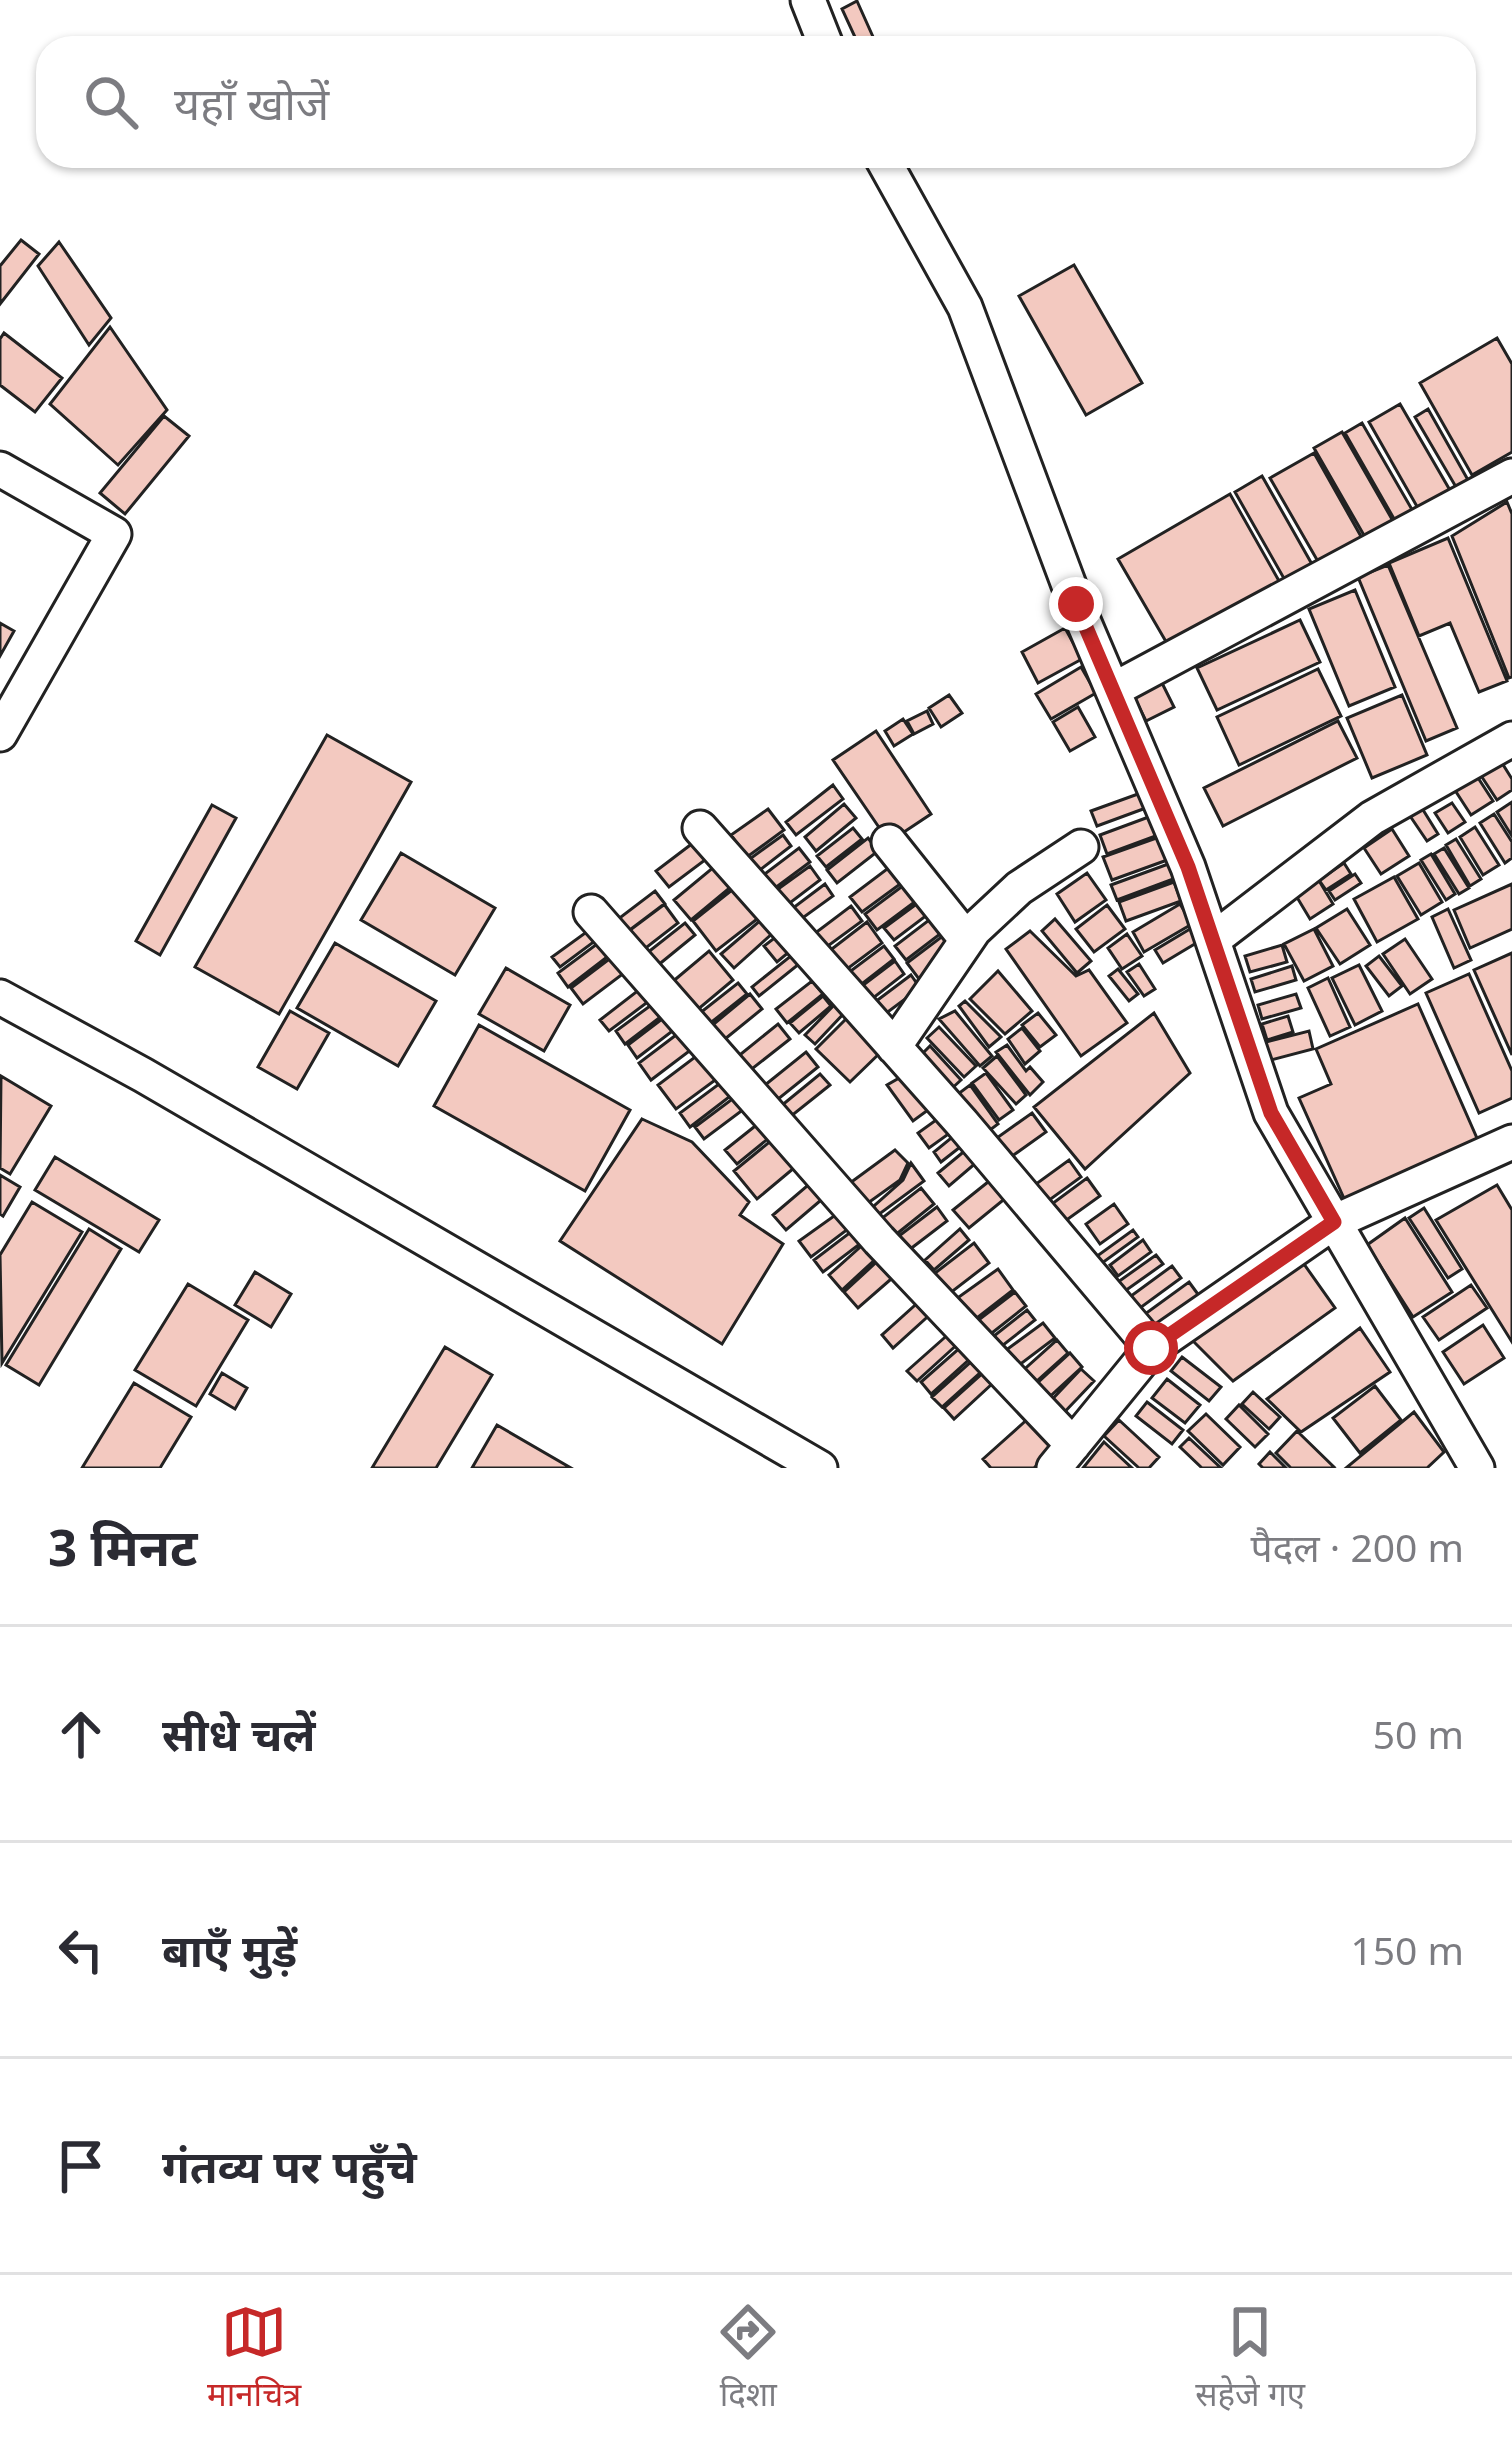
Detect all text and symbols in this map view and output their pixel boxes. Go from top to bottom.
search box [36,36,1476,168]
icon: search [78,69,144,135]
text: यहाँ खोजें [174,72,329,133]
route end [1049,577,1103,631]
route start [1124,1321,1178,1375]
text: 3 मिनट [48,1511,197,1581]
text: पैदल · 200 m [1250,1520,1464,1573]
icon: ahead [48,1701,114,1767]
text: सीधे चलें [162,1703,316,1764]
text: 50 m [1373,1707,1464,1760]
icon: left [48,1917,114,1983]
text: बाएँ मुड़ें [162,1919,297,1980]
text: 150 m [1350,1923,1464,1976]
icon: arrive [48,2133,114,2199]
text: गंतव्य पर पहुँचे [162,2135,417,2196]
tab: मानचित्र [207,2299,301,2416]
tab: दिशा [715,2299,781,2416]
tab: सहेजे गए [1195,2299,1305,2416]

